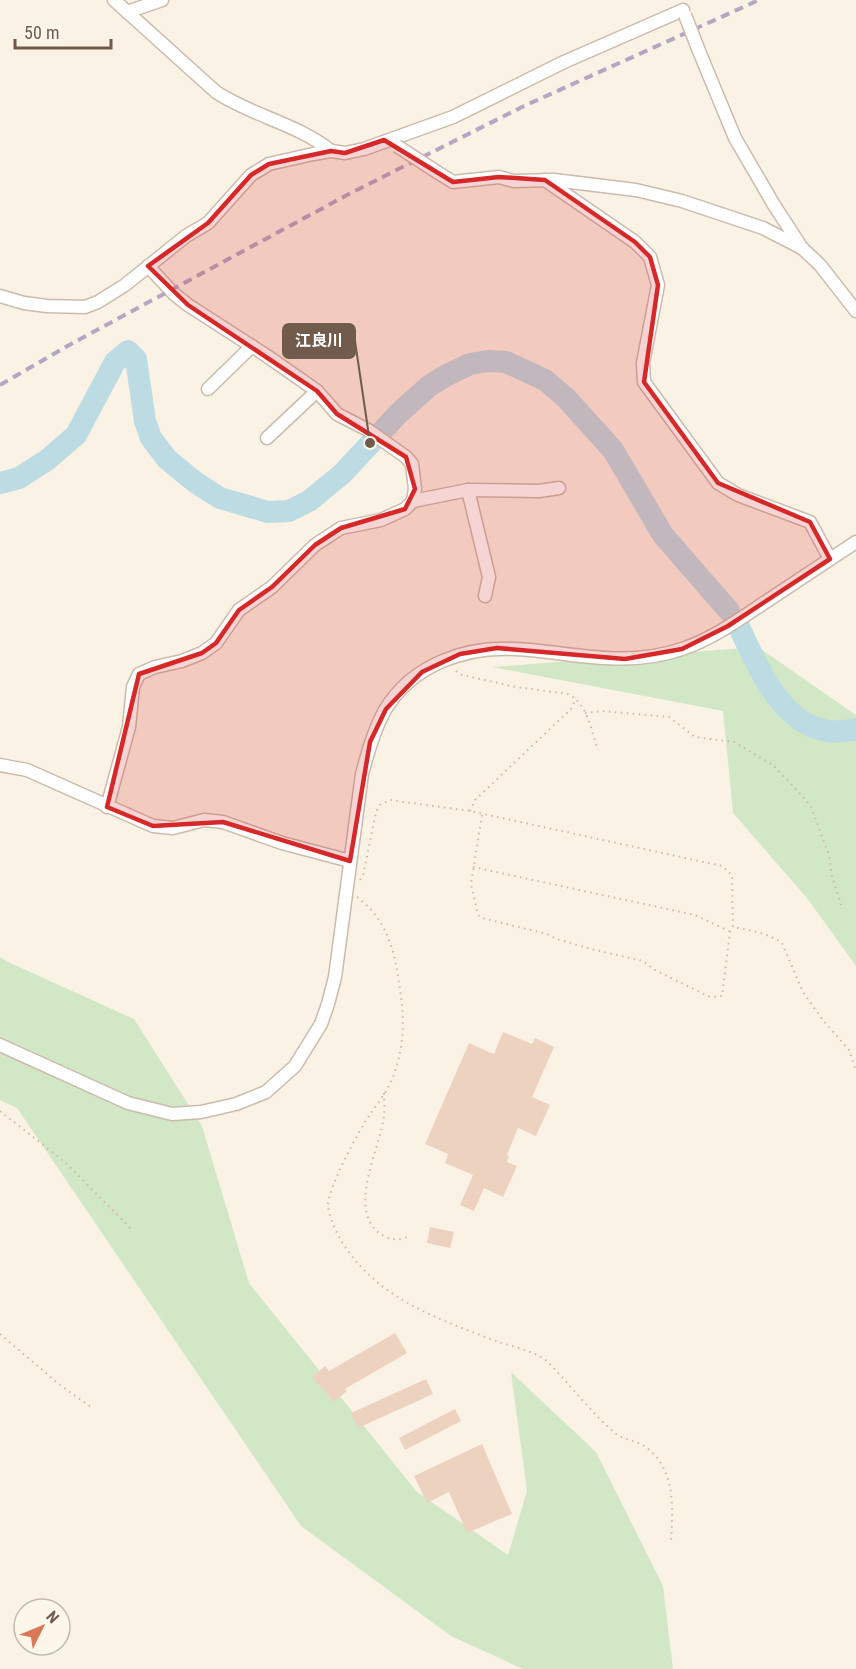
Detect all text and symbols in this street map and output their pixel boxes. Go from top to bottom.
scale bar [15,12,111,50]
text: 50 m [24,22,59,43]
callout: 江良川 [283,324,355,358]
text: 江良川 [295,331,343,350]
north arrow [12,1597,72,1657]
text: N [42,1607,63,1627]

